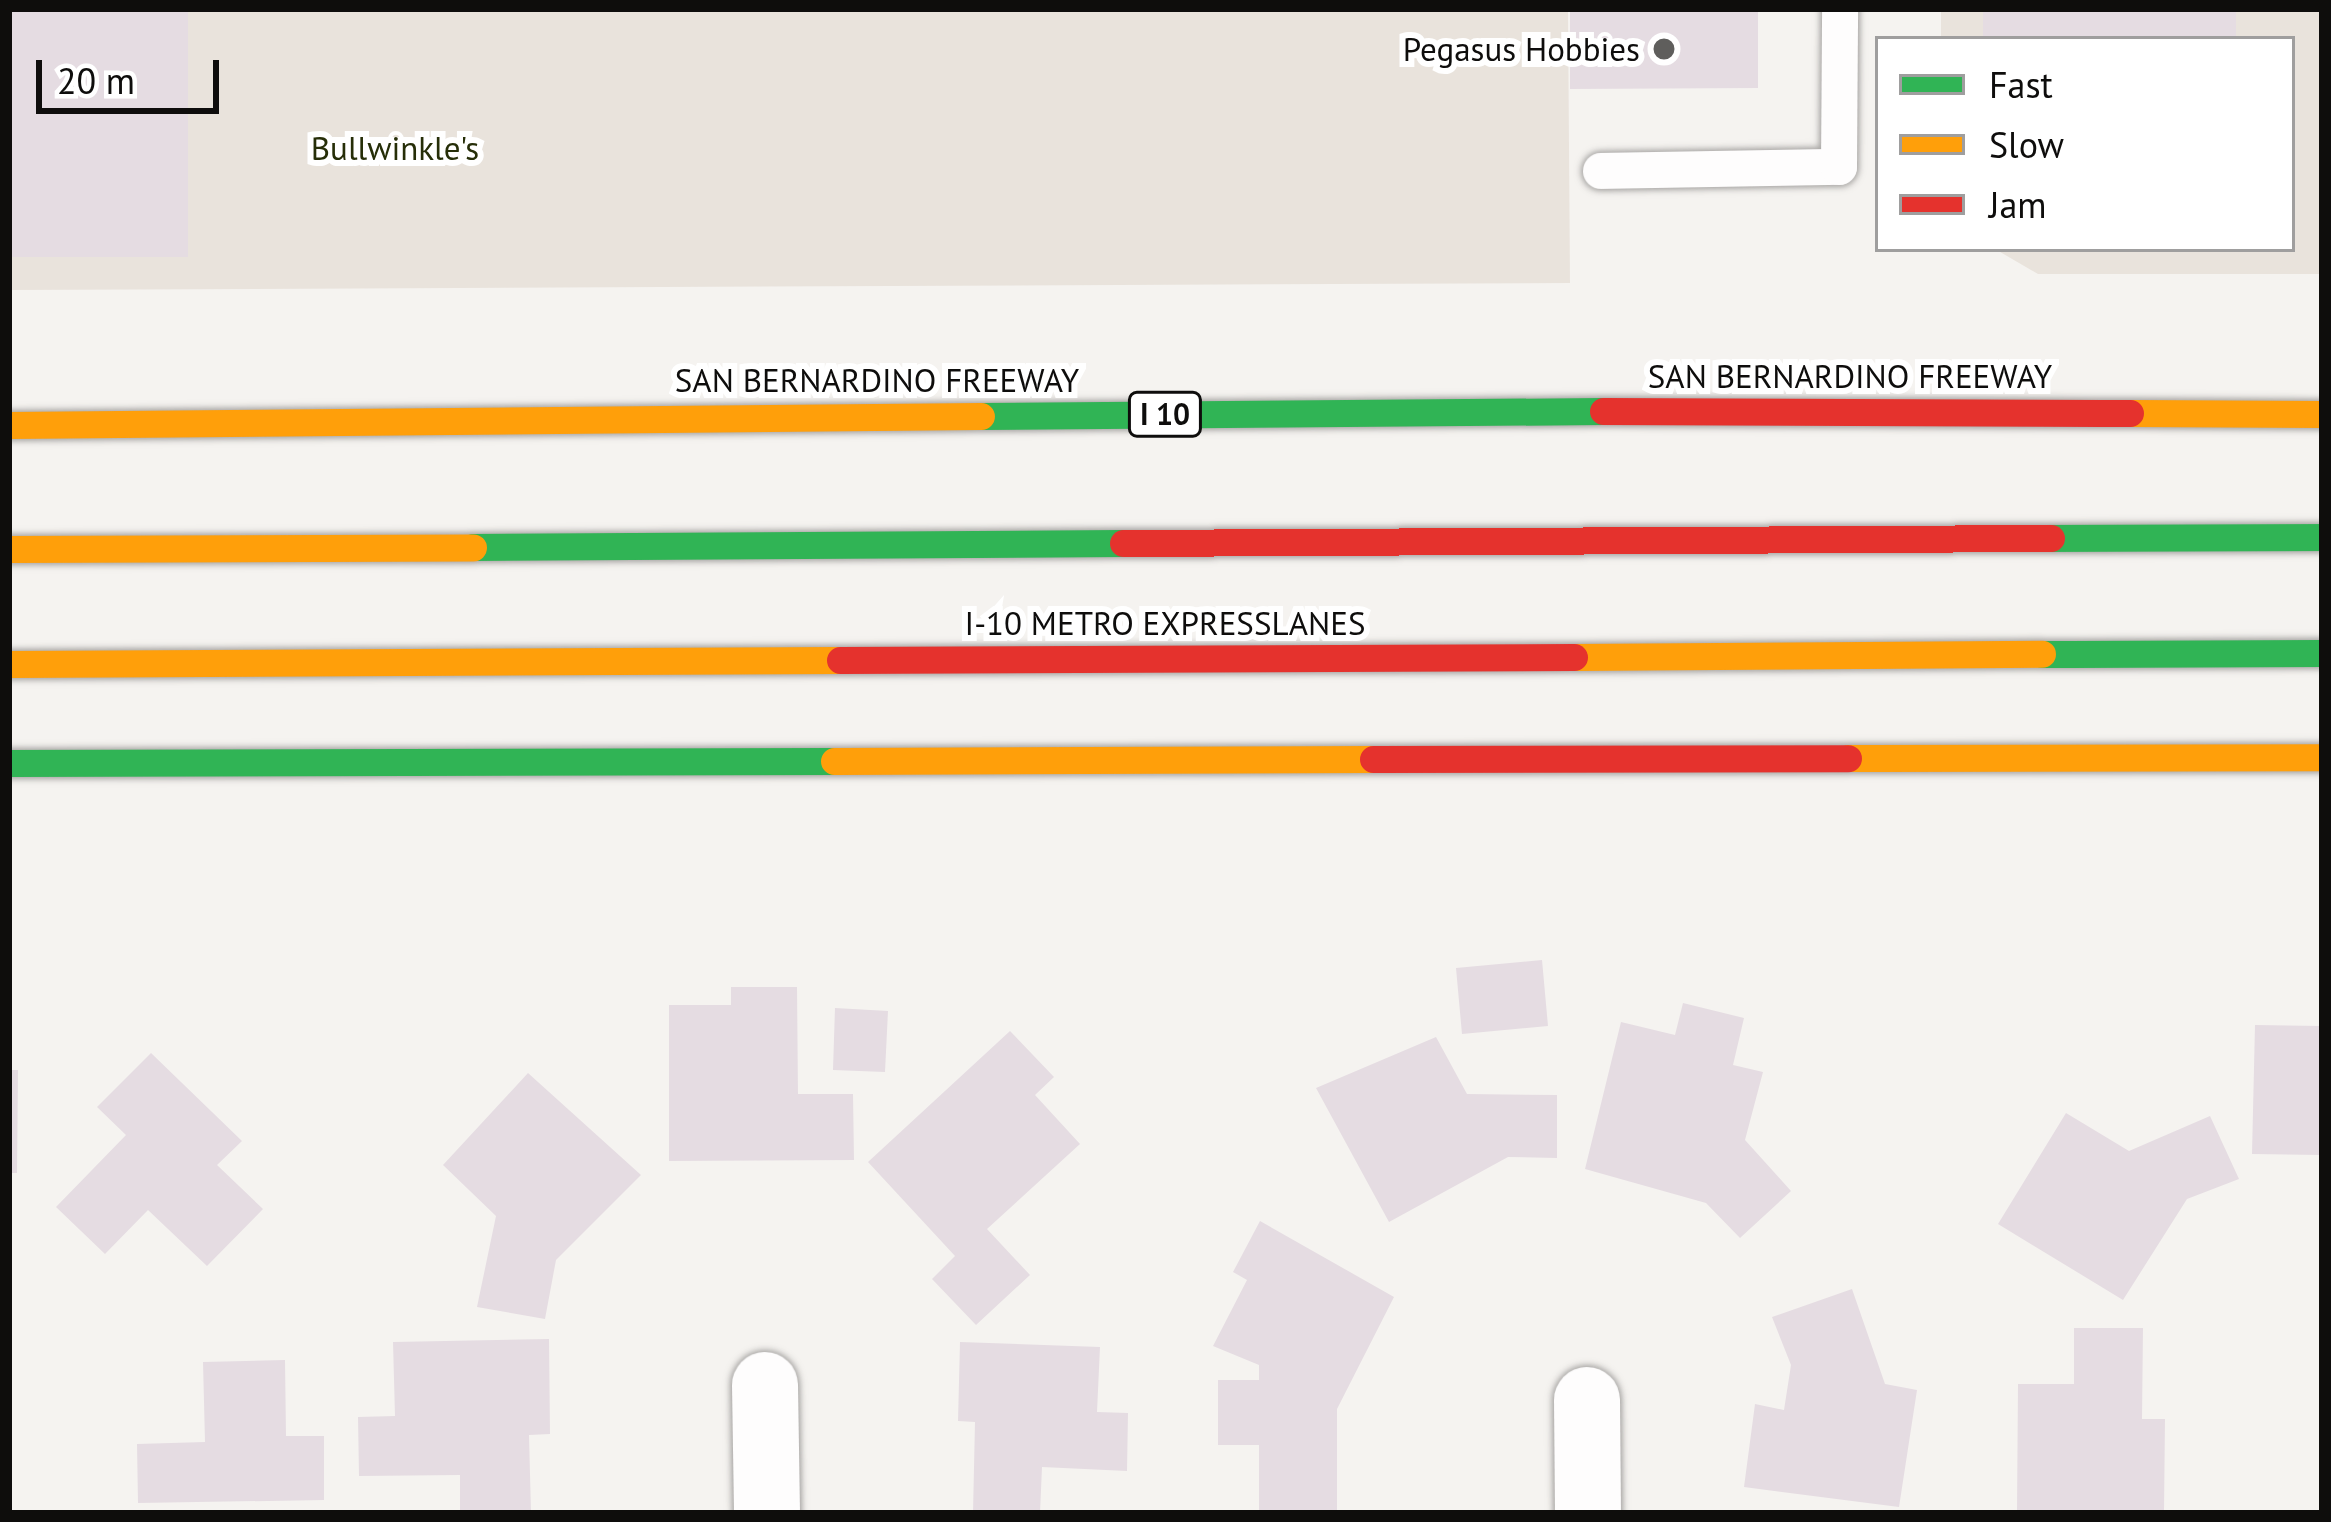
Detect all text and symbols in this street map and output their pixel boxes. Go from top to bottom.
place label: Pegasus Hobbies [1403,29,1640,69]
scale bar [42,36,225,110]
marker: Pegasus Hobbies [1651,36,1677,62]
legend [1875,36,2295,252]
text: 20 m [57,57,135,104]
text: Fast [1989,61,2053,108]
text: Slow [1989,121,2064,168]
park label: Bullwinkle's [311,128,479,168]
text: Jam [1989,181,2047,228]
street label: SAN BERNARDINO FREEWAY [1648,356,2052,396]
street label: SAN BERNARDINO FREEWAY [675,360,1079,400]
road number: I 10 [1126,390,1204,438]
street label: I-10 METRO EXPRESSLANES [965,603,1365,643]

